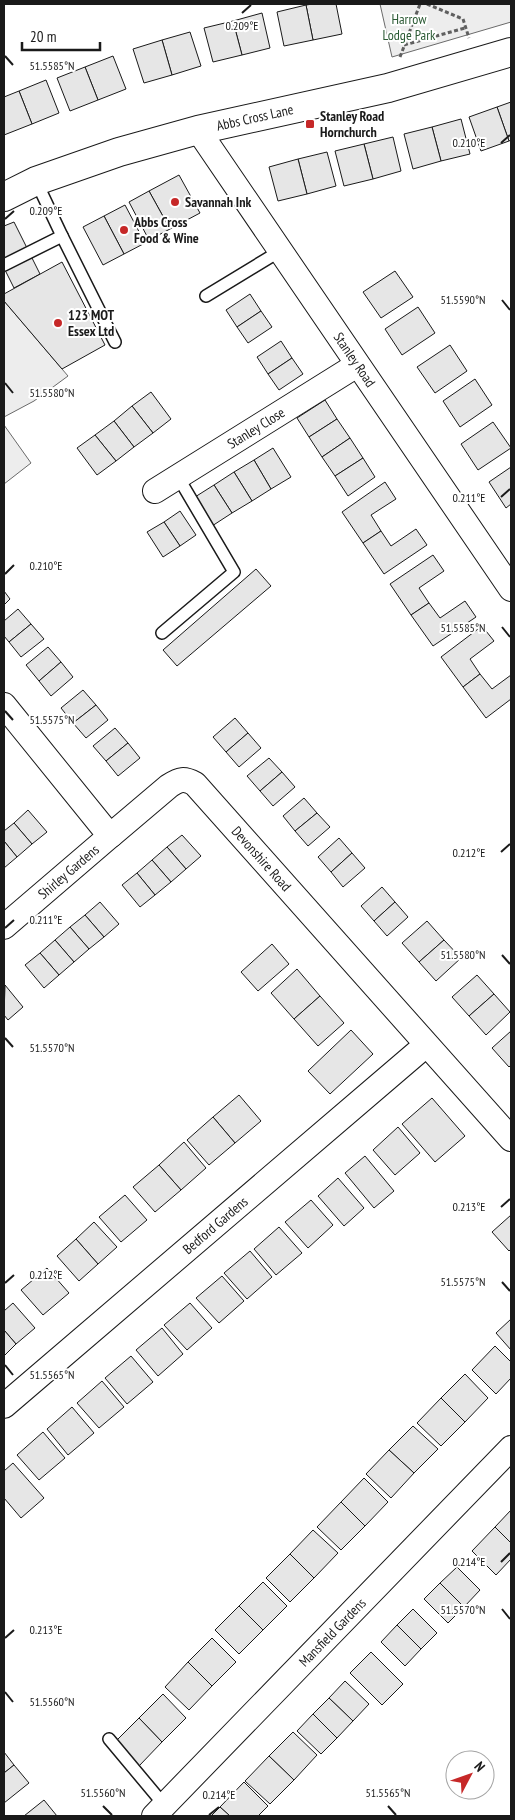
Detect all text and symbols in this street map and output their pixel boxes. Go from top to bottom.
park label: Harrow Lodge Park [383,10,436,44]
text: 0.209°E [226,18,259,33]
scale bar [22,20,100,52]
text: 20 m [30,27,56,46]
text: 51.5585°N [29,58,75,73]
street label: Abbs Cross Lane [215,100,295,135]
place label: Stanley Road Hornchurch [320,107,384,141]
marker: Stanley Road Hornchurch [304,118,316,130]
text: 0.210°E [453,135,486,150]
place label: Savannah Ink [185,193,251,211]
marker: Savannah Ink [169,196,181,208]
text: 0.209°E [30,203,63,218]
place label: Abbs Cross Food & Wine [133,213,199,247]
marker: Abbs Cross Food & Wine [118,224,130,236]
text: 51.5590°N [440,292,486,307]
place label: 123 MOT Essex Ltd [68,306,115,340]
marker: 123 MOT Essex Ltd [52,317,64,329]
street label: Stanley Road [330,329,380,390]
text: 51.5580°N [29,385,75,400]
street label: Stanley Close [224,403,288,453]
text: 0.211°E [453,490,486,505]
text: 0.210°E [30,558,63,573]
text: 51.5585°N [440,620,486,635]
text: 51.5575°N [29,712,75,727]
street label: Devonshire Road [228,822,295,895]
street label: Shirley Gardens [34,840,103,903]
text: 0.212°E [453,845,486,860]
text: 0.211°E [30,912,63,927]
text: 51.5580°N [440,947,486,962]
text: 51.5570°N [29,1040,75,1055]
street label: Bedford Gardens [179,1192,252,1258]
text: 0.213°E [453,1199,486,1214]
text: 0.212°E [30,1267,63,1282]
text: 51.5575°N [440,1274,486,1289]
text: 51.5565°N [29,1367,75,1382]
text: 0.214°E [453,1554,486,1569]
street label: Mansfield Gardens [295,1594,370,1670]
text: 51.5570°N [440,1602,486,1617]
text: 0.213°E [30,1622,63,1637]
text: 51.5560°N [29,1694,75,1709]
north arrow [445,1750,495,1800]
text: N [471,1758,489,1775]
text: 51.5560°N [80,1785,126,1800]
text: 51.5565°N [365,1785,411,1800]
text: 0.214°E [203,1787,236,1802]

